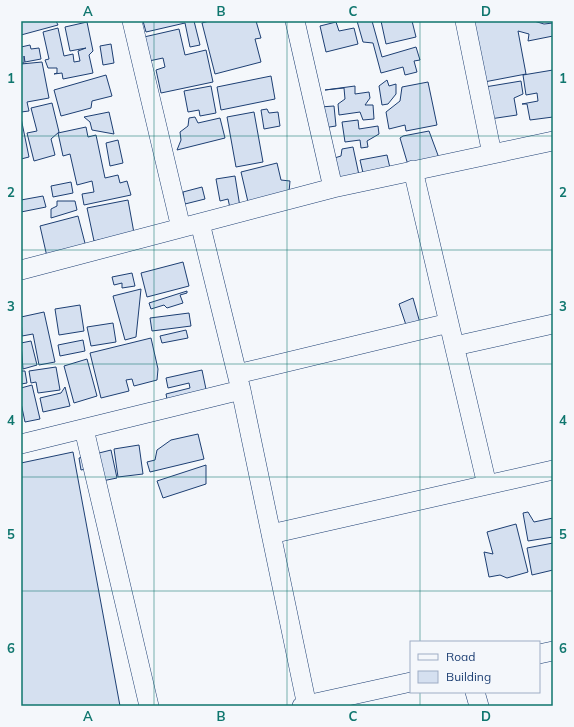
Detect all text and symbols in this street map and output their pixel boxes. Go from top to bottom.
text: A [83,3,93,19]
text: B [217,3,226,19]
text: C [349,3,358,19]
text: D [481,3,491,19]
text: 1 [7,70,15,86]
text: 1 [559,70,567,86]
text: 2 [7,184,15,200]
text: 2 [559,184,567,200]
text: 3 [7,298,15,314]
text: 3 [559,298,567,314]
text: 4 [7,412,15,428]
text: 4 [559,412,567,428]
text: 5 [7,526,15,542]
text: 5 [559,526,567,542]
text: 6 [7,640,15,656]
text: 6 [559,640,567,656]
legend [410,641,540,693]
text: Road [446,649,475,664]
text: Building [446,669,491,684]
text: A [83,708,93,724]
text: B [217,708,226,724]
text: C [349,708,358,724]
text: D [481,708,491,724]

